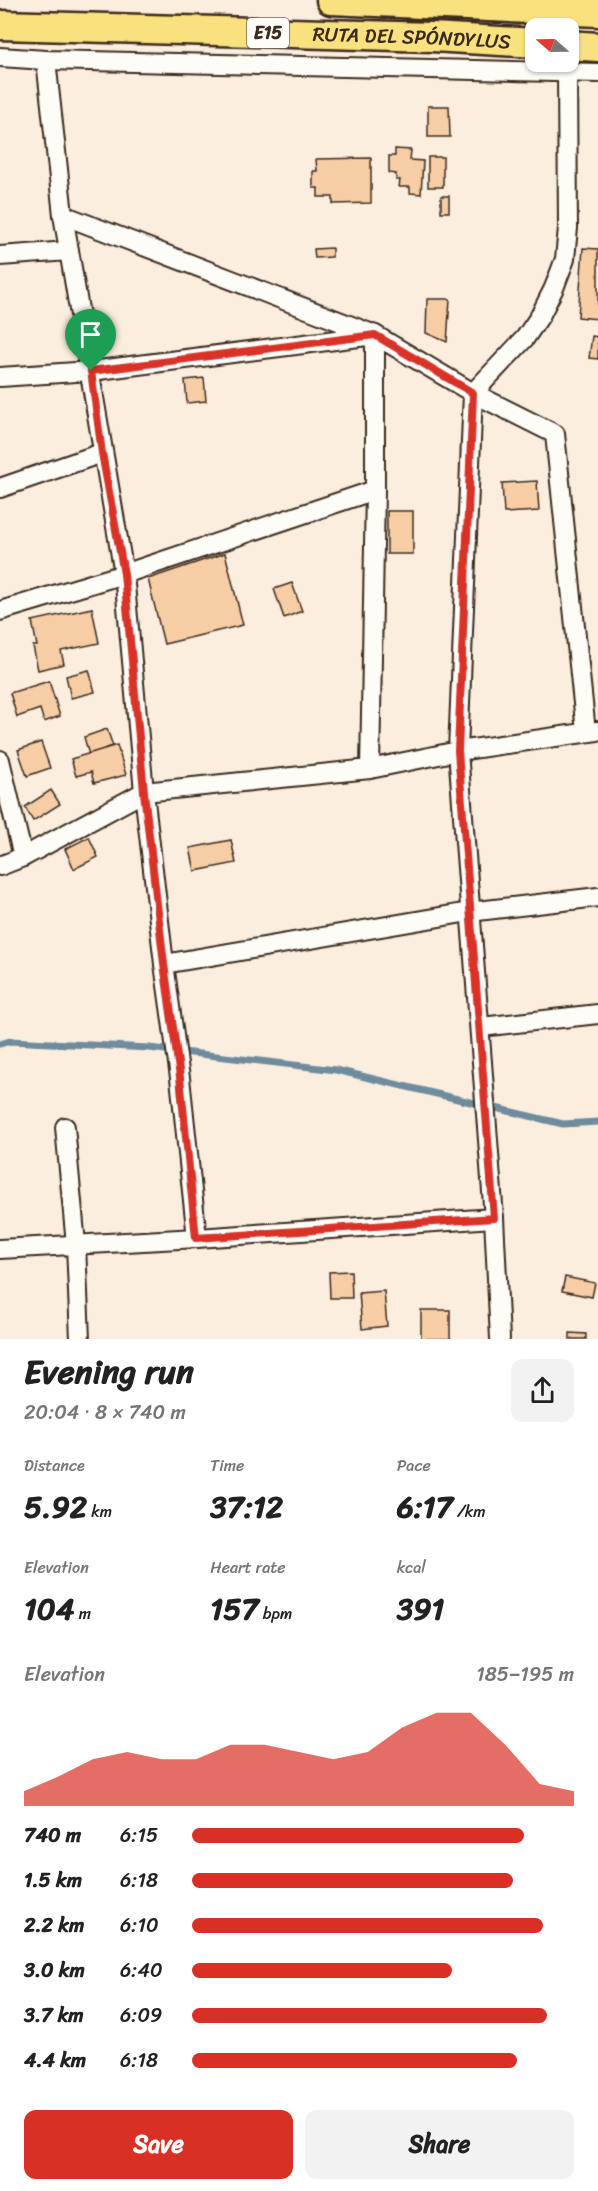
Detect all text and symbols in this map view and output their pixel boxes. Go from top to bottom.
street label: RUTA DEL SPÓNDYLUS [312,16,512,59]
road number: E15 [247,18,289,48]
north arrow [525,18,579,72]
map controls [525,18,579,72]
pin [65,309,116,371]
icon: arrive [74,318,107,351]
text: Evening run [24,1343,194,1401]
button: share [511,1359,574,1422]
text: 20:04 · 8 × 740 m [24,1395,186,1430]
text: Distance [24,1451,85,1480]
text: Time [210,1451,244,1480]
text: Pace [397,1451,431,1480]
text: 5.92 [24,1480,87,1534]
text: 37:12 [210,1480,283,1534]
text: 6:17 [397,1480,453,1534]
text: km [87,1497,112,1526]
text: /km [453,1497,486,1526]
text: Elevation [24,1553,89,1582]
text: Heart rate [210,1553,285,1582]
text: kcal [397,1553,426,1582]
text: 104 [24,1582,75,1636]
text: 157 [210,1582,259,1636]
text: 391 [397,1582,444,1636]
text: m [75,1599,91,1628]
text: bpm [259,1599,292,1628]
text: Elevation [24,1657,105,1692]
text: 185–195 m [476,1657,574,1692]
text: 740 m [24,1818,81,1853]
text: 6:15 [120,1818,158,1853]
text: 1.5 km [24,1863,82,1898]
text: 6:18 [120,1863,158,1898]
text: 2.2 km [24,1908,84,1943]
text: 6:10 [120,1908,159,1943]
text: 3.0 km [24,1953,85,1988]
text: 6:40 [120,1953,163,1988]
text: 3.7 km [24,1998,84,2033]
text: 6:09 [120,1998,162,2033]
text: 4.4 km [24,2043,86,2078]
text: 6:18 [120,2043,158,2078]
button: Save [24,2110,293,2179]
button: Share [305,2110,574,2179]

